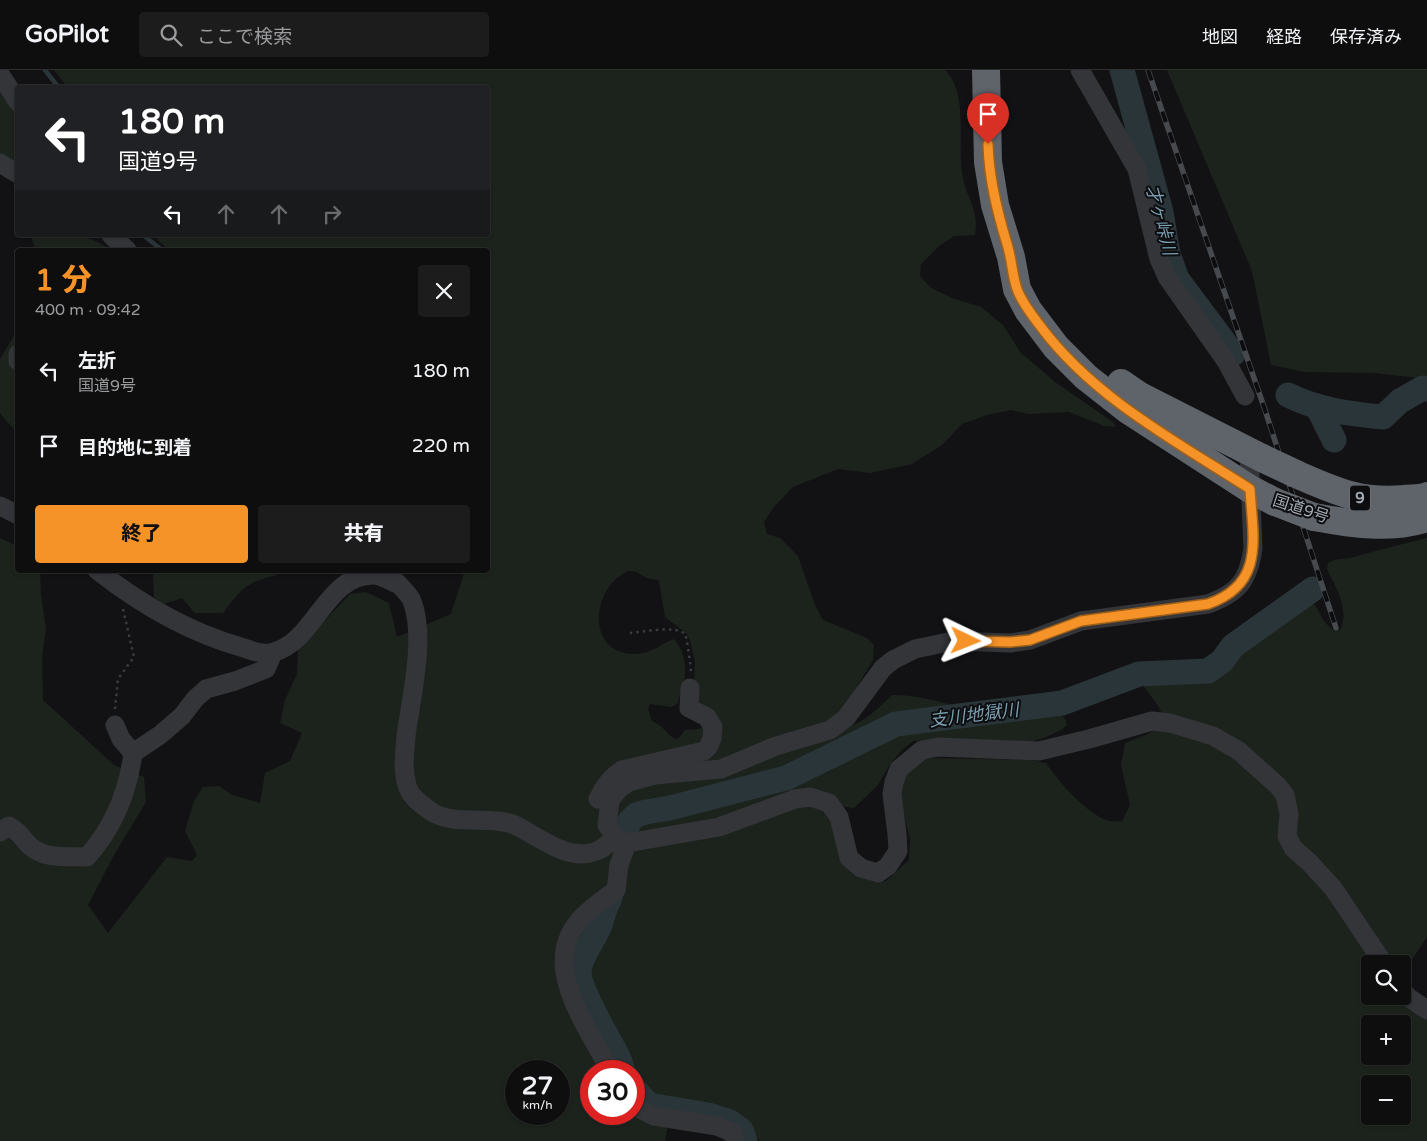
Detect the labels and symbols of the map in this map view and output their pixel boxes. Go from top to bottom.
pin [967,93,1009,144]
water label: 才ヶ峠川 [1141,182,1181,260]
road number: 9 [1350,486,1370,510]
street label: 国道9号 [1270,491,1332,527]
position arrow [939,614,991,666]
water label: 支川地獄川 [928,698,1022,731]
speed limit sign: 30 [580,1060,645,1125]

